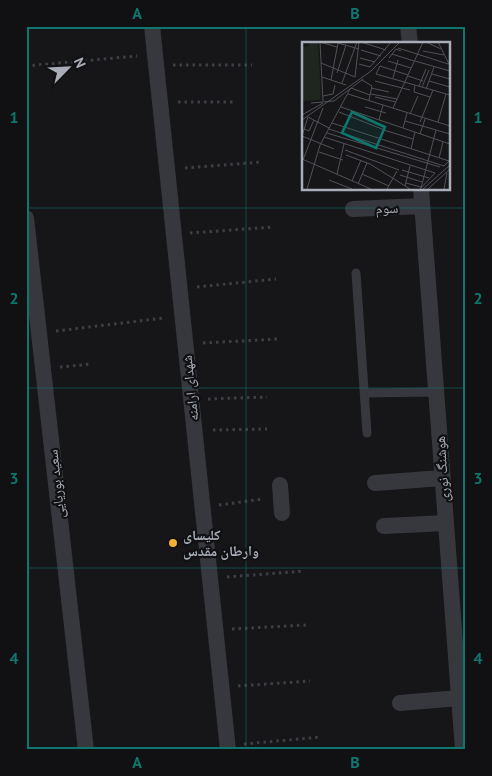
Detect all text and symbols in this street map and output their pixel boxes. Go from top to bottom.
text: A [132,3,142,23]
text: B [350,3,360,23]
north arrow [42,42,92,92]
inset map [302,42,450,190]
text: N [70,55,90,71]
text: 1 [9,107,19,127]
text: 1 [473,107,483,127]
street label: سوم [375,199,399,218]
text: 2 [9,288,19,308]
text: 2 [473,288,483,308]
street label: شهدای ارامنه [178,354,202,422]
street label: هوشنگ نوری [431,435,453,503]
street label: سعید بوریایی [43,449,69,519]
text: 3 [9,468,19,488]
text: 3 [473,468,483,488]
place label: کلیسای وارطان مقدس [183,526,259,560]
marker: کلیسای وارطان مقدس [167,537,179,549]
text: 4 [9,648,19,668]
text: 4 [473,648,483,668]
text: A [132,752,142,772]
text: B [350,752,360,772]

